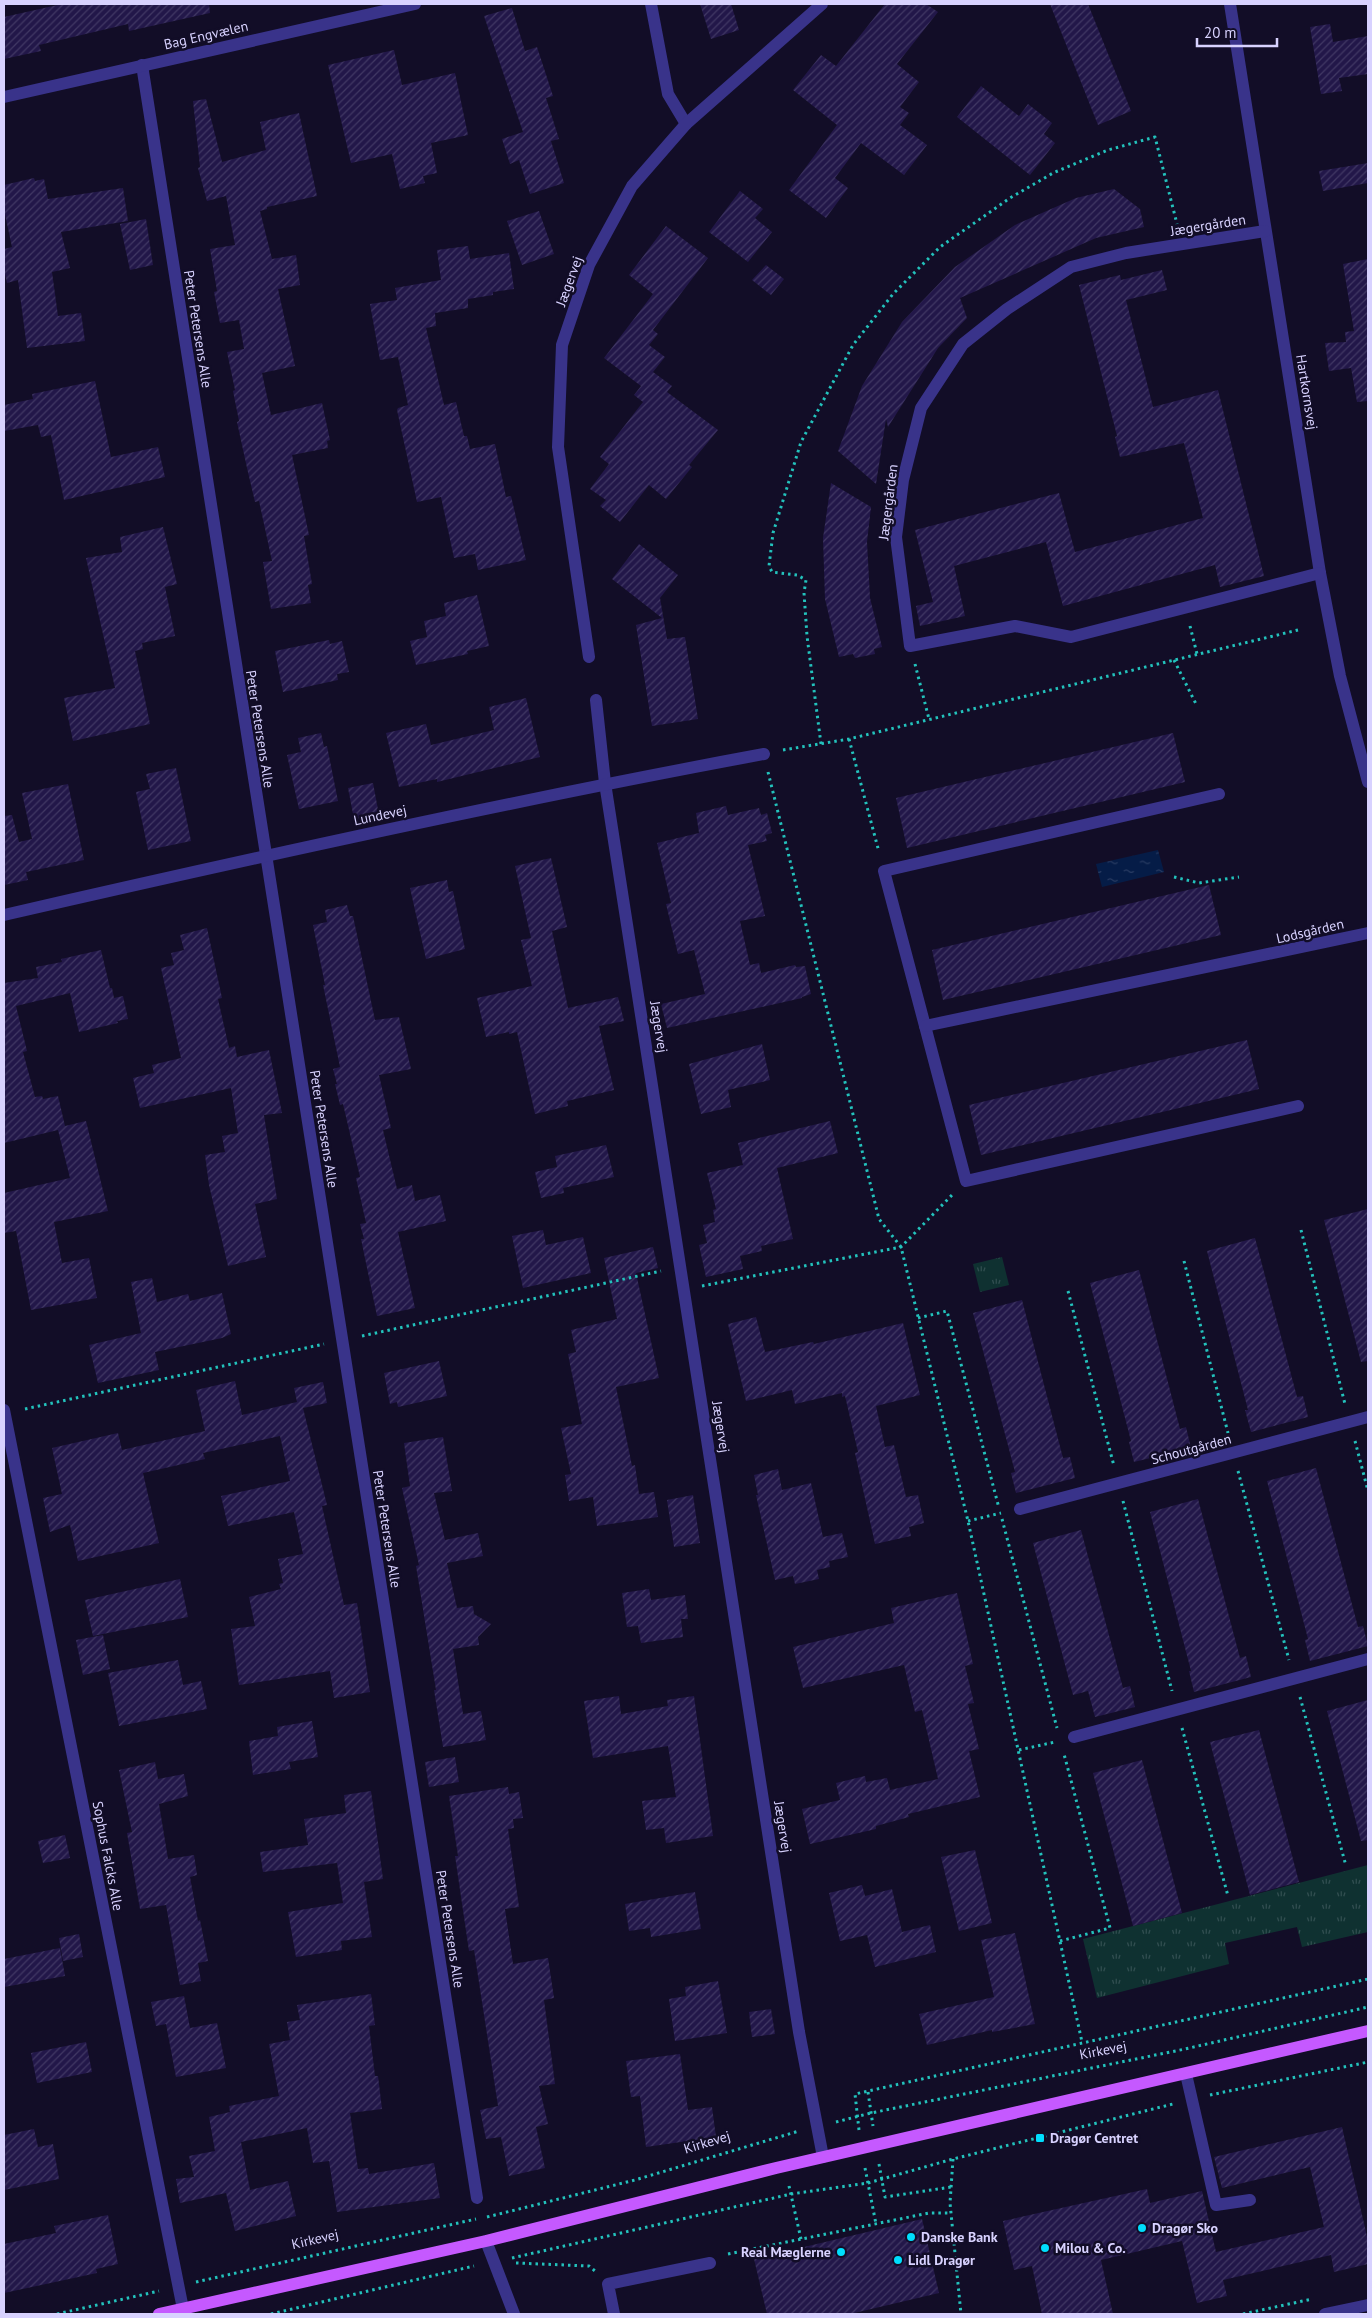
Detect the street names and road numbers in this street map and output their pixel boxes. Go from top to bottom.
street label: Bag Engvælen [162,17,250,53]
street label: Jægergården [1168,210,1247,240]
street label: Jægervej [551,253,586,309]
street label: Peter Petersens Alle [180,269,216,389]
street label: Hartkornsvej [1292,353,1322,431]
street label: Jægergården [874,463,902,542]
street label: Peter Petersens Alle [242,669,278,789]
street label: Lundevej [352,801,408,829]
street label: Lodsgården [1274,914,1346,948]
street label: Jægervej [646,999,672,1054]
street label: Peter Petersens Alle [306,1069,342,1189]
street label: Jægervej [708,1399,734,1454]
street label: Schoutgården [1149,1430,1233,1468]
street label: Peter Petersens Alle [369,1469,405,1589]
street label: Jægervej [770,1799,796,1854]
street label: Sophus Falcks Alle [89,1800,127,1912]
street label: Peter Petersens Alle [432,1869,468,1989]
street label: Kirkevej [1078,2037,1128,2063]
street label: Kirkevej [681,2126,733,2158]
street label: Kirkevej [290,2225,340,2253]

